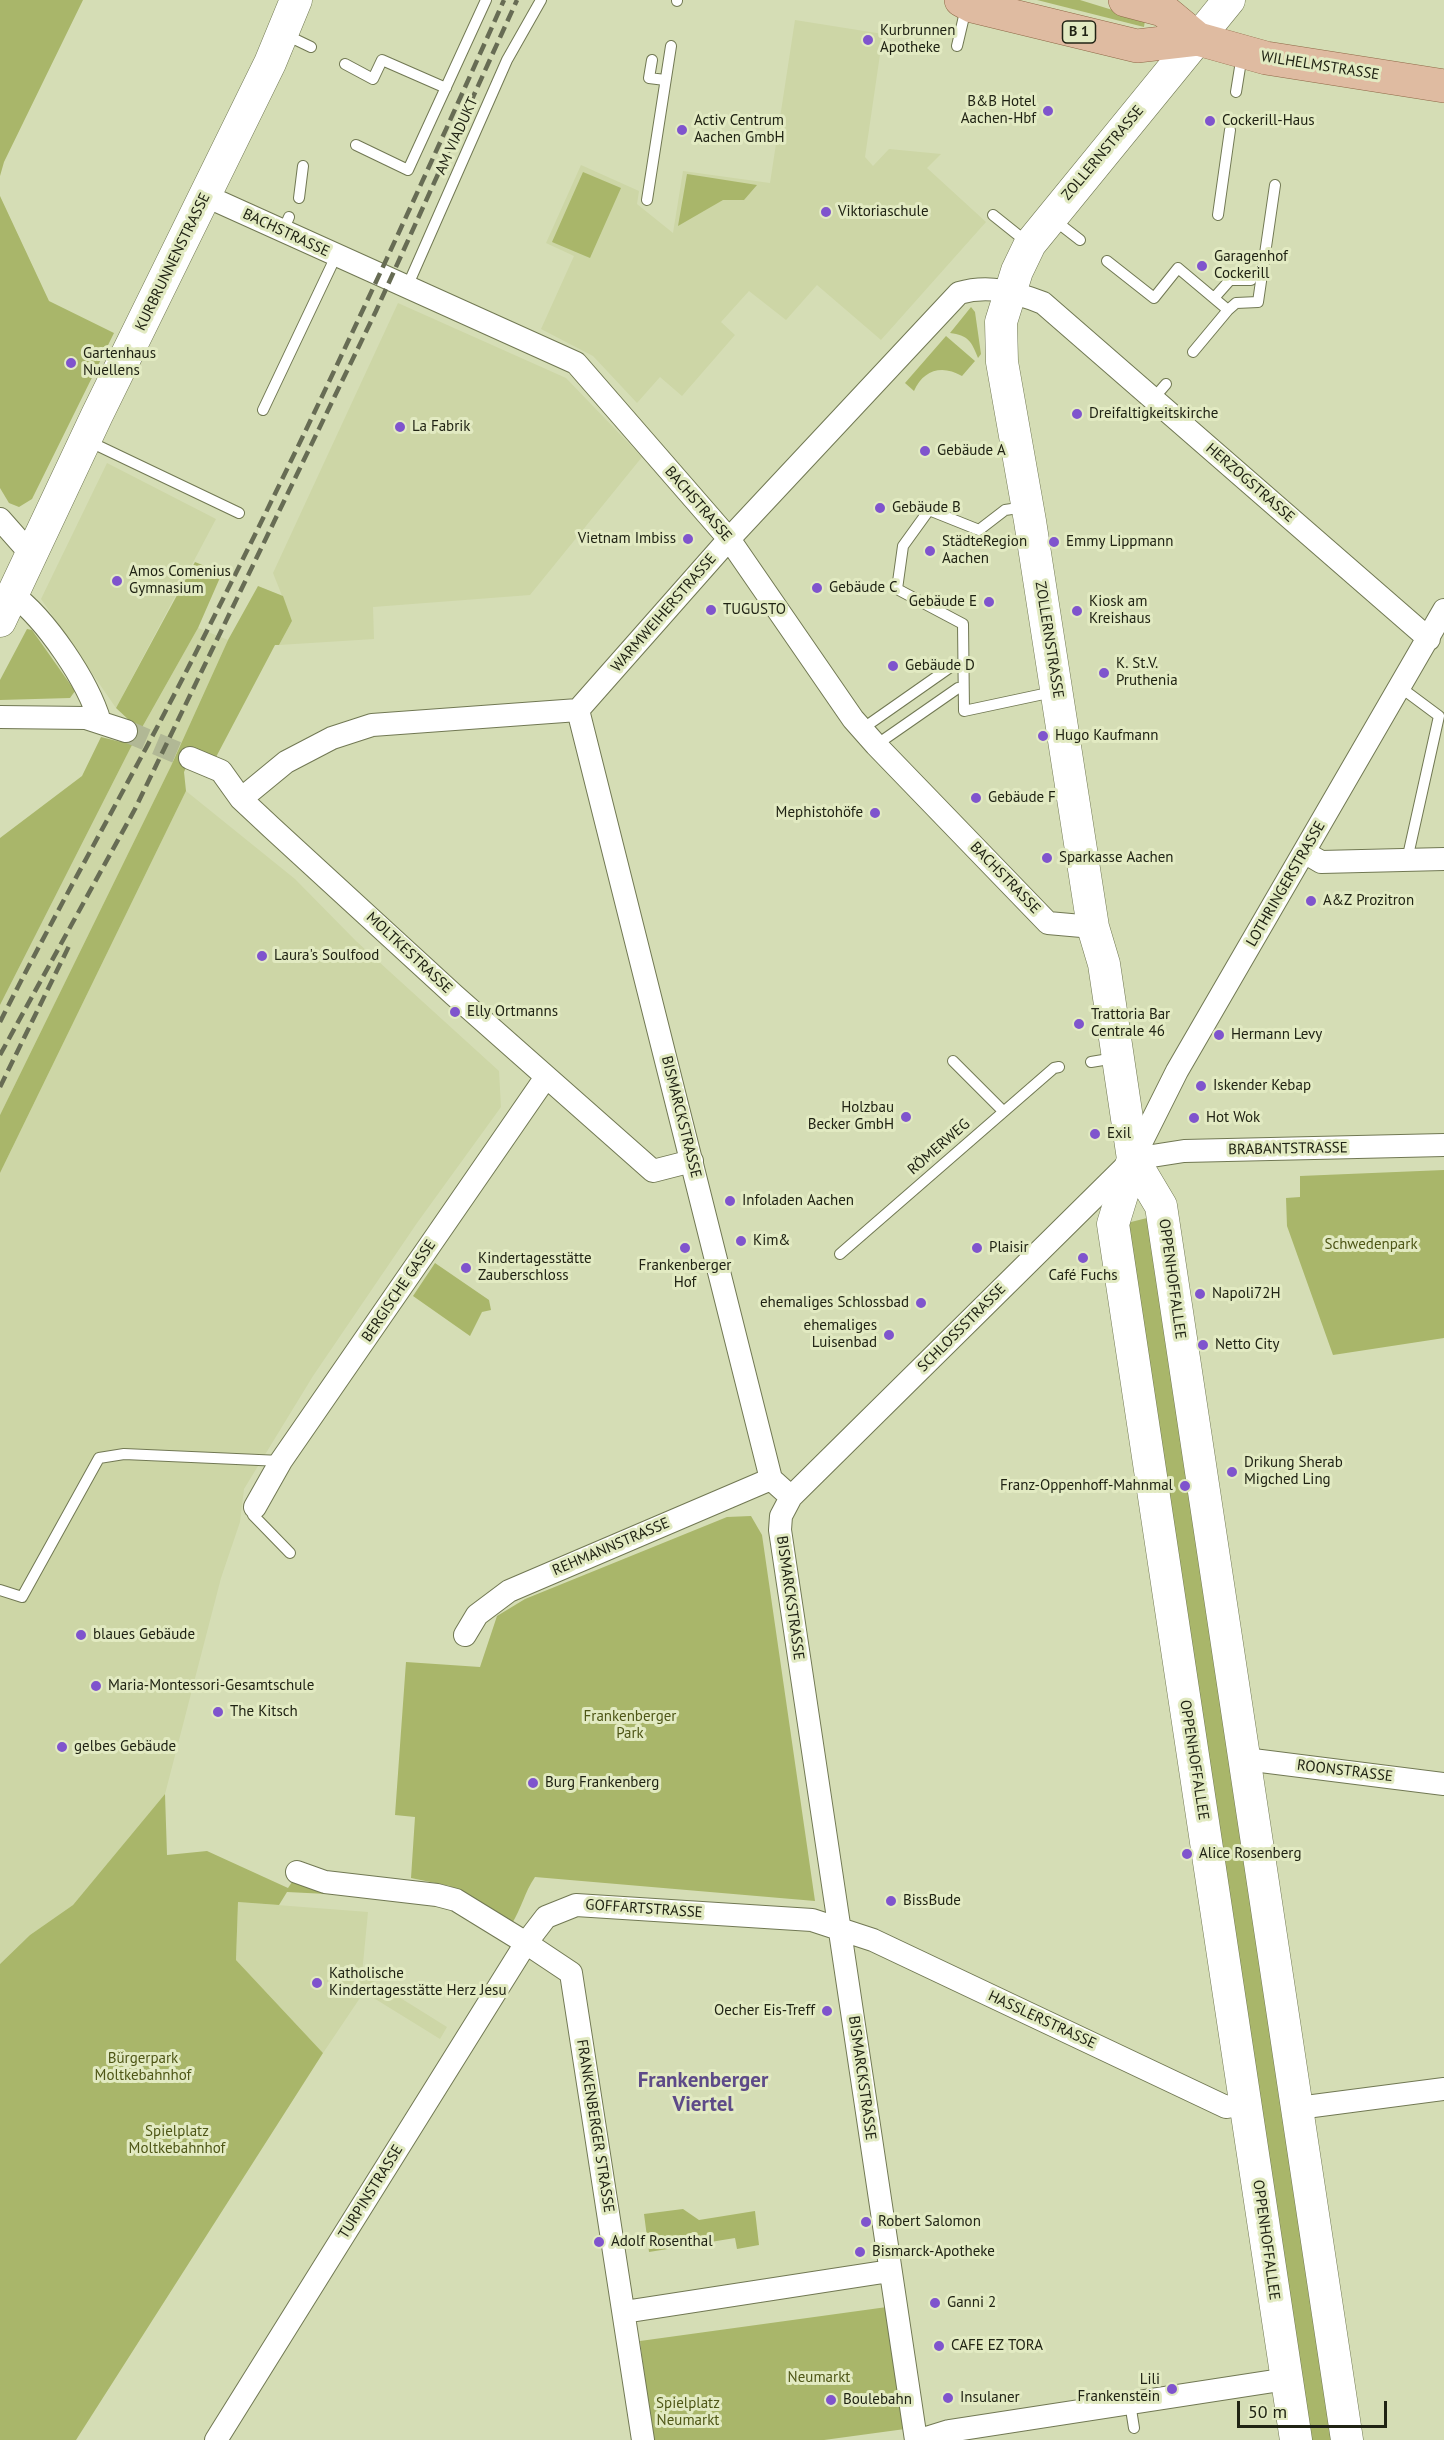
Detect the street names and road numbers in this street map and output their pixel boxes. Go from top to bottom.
road number: B 1 [1062,21,1096,43]
street label: WILHELMSTRASSE [1259,48,1381,84]
street label: AM VIADUKT [432,94,482,178]
street label: ZOLLERNSTRASSE [1058,102,1148,204]
street label: KURBRUNNENSTRASSE [132,190,214,334]
street label: BACHSTRASSE [240,205,332,261]
street label: HERZOGSTRASSE [1202,440,1298,526]
street label: BACHSTRASSE [661,463,735,545]
street label: WARMWEIHERSTRASSE [608,550,720,676]
street label: ZOLLERNSTRASSE [1031,580,1067,700]
street label: LOTHRINGERSTRASSE [1243,818,1329,950]
street label: BACHSTRASSE [966,838,1044,918]
street label: MOLTKESTRASSE [362,909,456,997]
street label: BISMARCKSTRASSE [657,1054,705,1180]
street label: RÖMERWEG [904,1115,974,1179]
street label: BRABANTSTRASSE [1228,1139,1348,1159]
street label: OPPENHOFFALLEE [1155,1218,1189,1340]
street label: BERGISCHE GASSE [358,1237,440,1345]
street label: SCHLOSSSTRASSE [914,1280,1010,1376]
street label: REHMANNSTRASSE [550,1514,672,1580]
street label: BISMARCKSTRASSE [772,1535,808,1661]
street label: OPPENHOFFALLEE [1176,1699,1212,1821]
street label: ROONSTRASSE [1296,1756,1394,1786]
street label: GOFFARTSTRASSE [585,1896,703,1922]
street label: HASSLERSTRASSE [985,1987,1099,2053]
street label: BISMARCKSTRASSE [844,2015,880,2141]
street label: FRANKENBERGER STRASSE [572,2038,618,2214]
street label: TURPINSTRASSE [335,2142,407,2242]
street label: OPPENHOFFALLEE [1249,2179,1283,2301]

